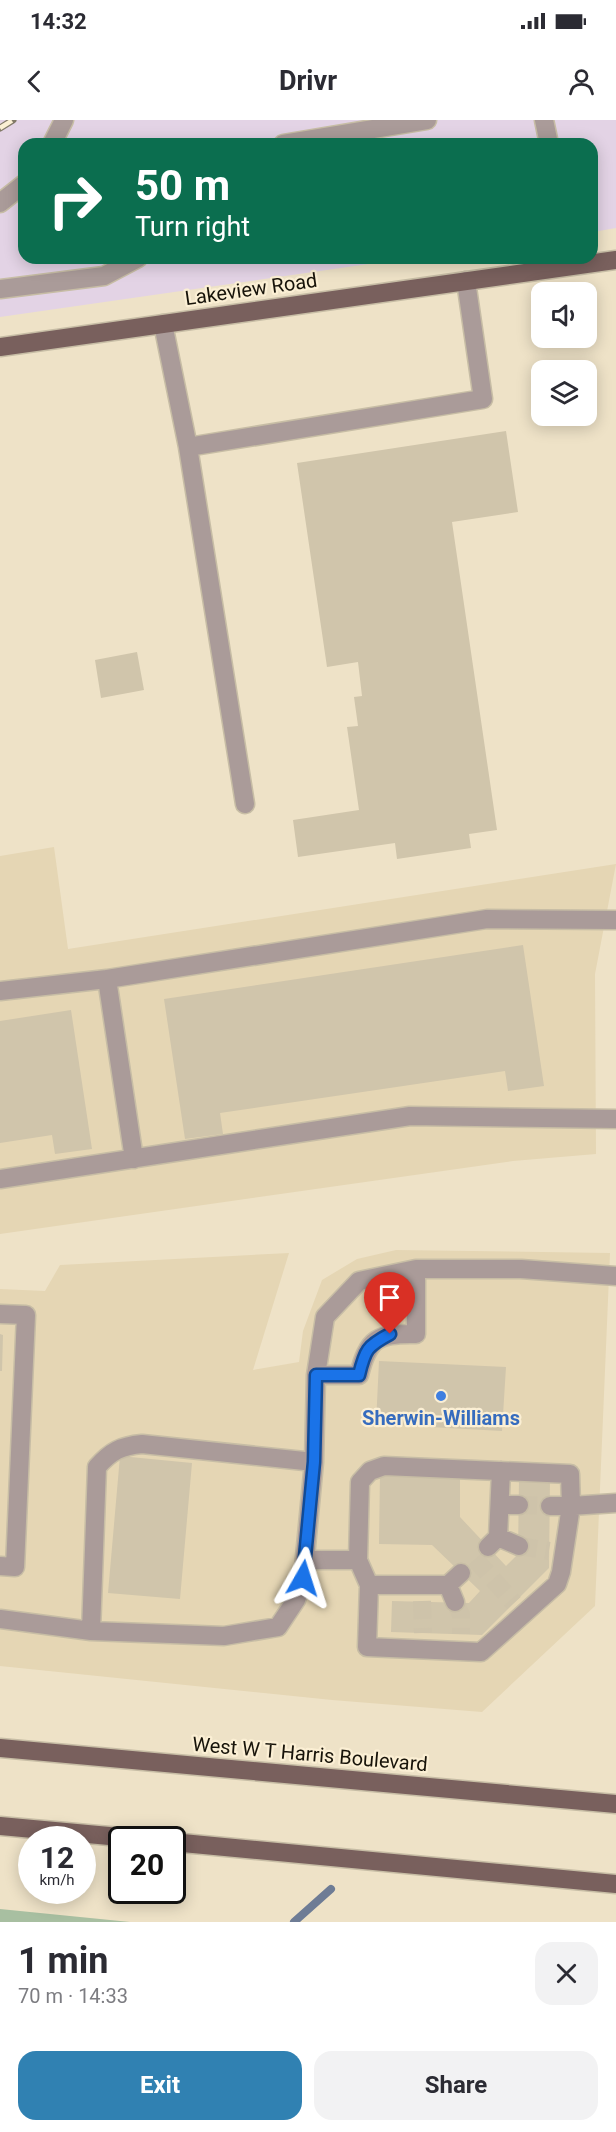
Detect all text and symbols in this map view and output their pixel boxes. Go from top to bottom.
text: 14:32 [30,9,87,34]
icon: back [18,65,51,98]
text: Drivr [279,65,337,97]
icon: person [565,65,598,98]
text: 50 m [135,161,230,210]
icon: right [36,162,114,240]
text: Turn right [135,211,250,243]
street label: Lakeview Road [183,268,319,310]
map controls [531,282,597,426]
button: sound [531,282,597,348]
button: layers [531,360,597,426]
pin [364,1272,415,1334]
icon: arrive [373,1281,406,1314]
marker: Sherwin-Williams [434,1389,448,1403]
place label: Sherwin-Williams [362,1406,520,1430]
position arrow [271,1546,335,1610]
street label: West W T Harris Boulevard [191,1732,429,1776]
speed limit sign: 20 [108,1826,186,1904]
text: 12 [40,1840,74,1875]
text: km/h [39,1871,75,1889]
text: 1 min [18,1940,109,1982]
button: close [535,1942,598,2005]
text: 70 m · 14:33 [18,1984,128,2008]
button: Exit [18,2051,302,2120]
button: Share [314,2051,598,2120]

